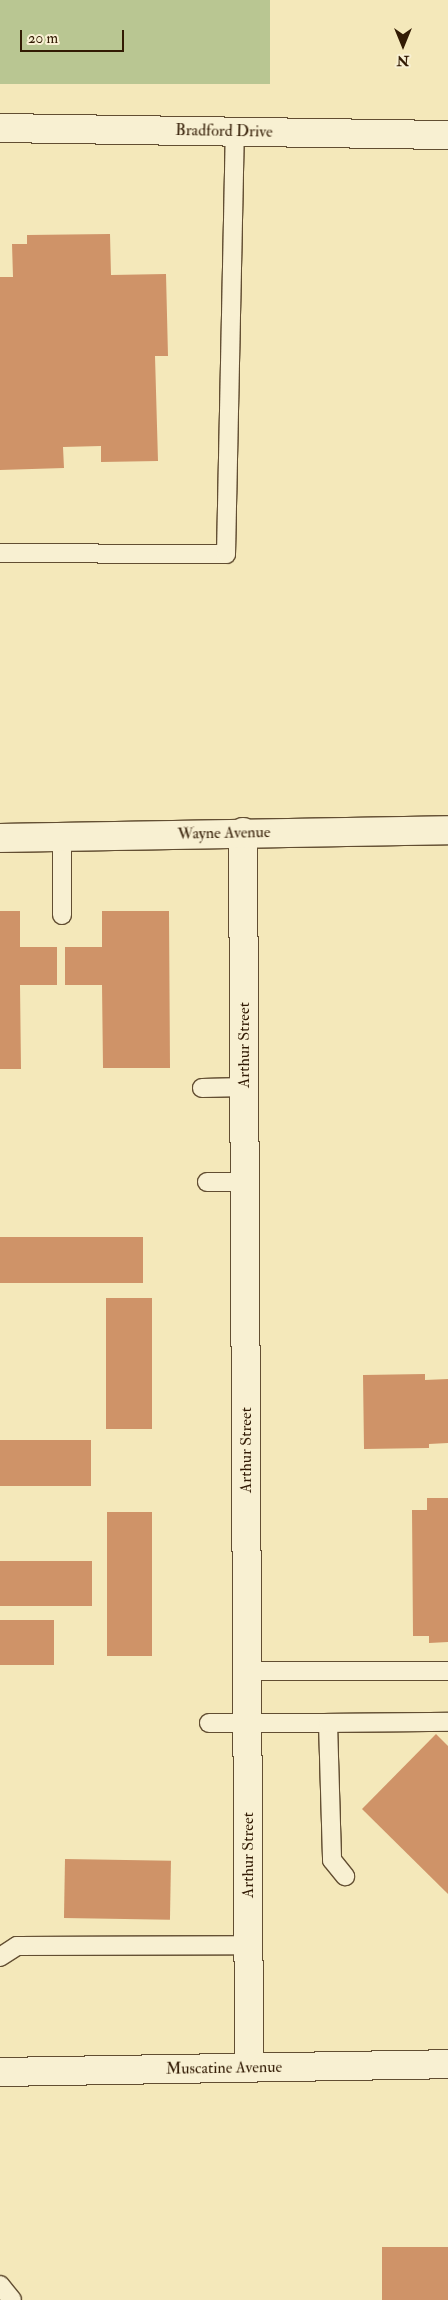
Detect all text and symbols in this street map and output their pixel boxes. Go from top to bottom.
scale bar [22,20,126,52]
north arrow [378,20,428,70]
text: 20 m [28,29,58,48]
text: N [397,52,409,69]
street label: Bradford Drive [175,121,273,141]
street label: Wayne Avenue [177,823,271,843]
street label: Arthur Street [234,1002,254,1088]
street label: Arthur Street [236,1407,256,1493]
street label: Arthur Street [238,1812,258,1898]
street label: Muscatine Avenue [166,2057,282,2079]

